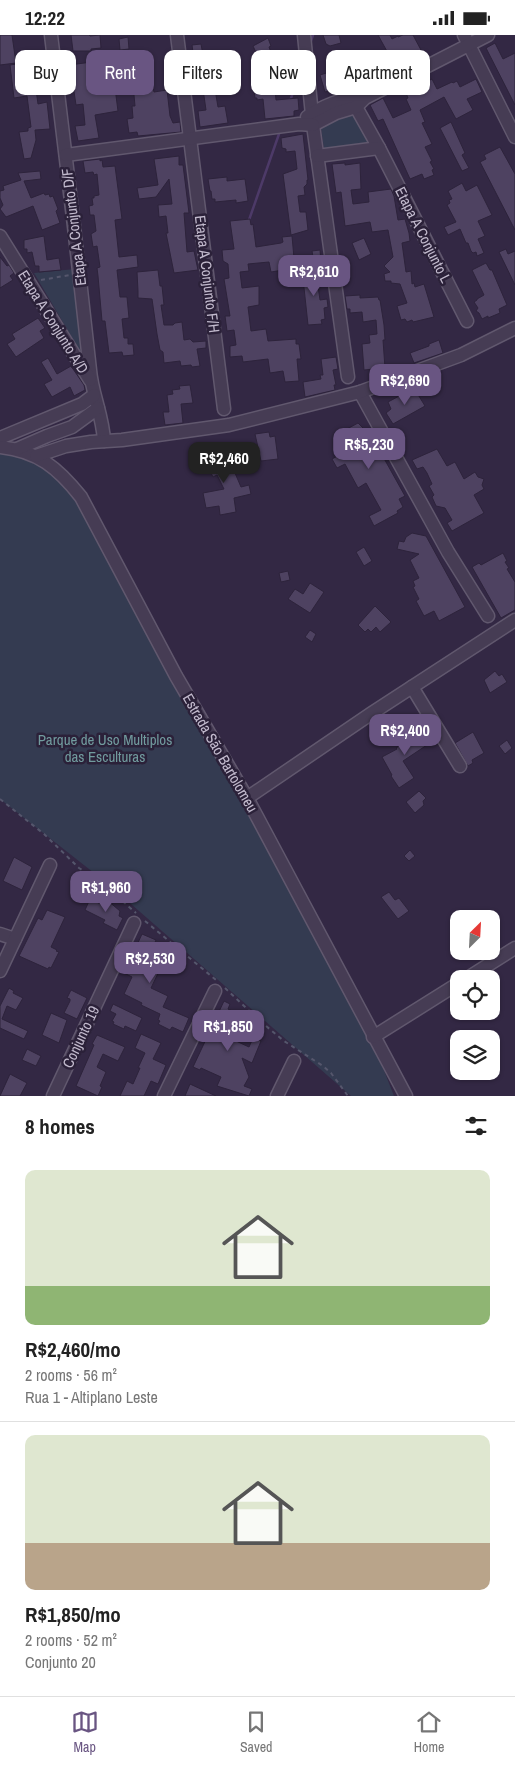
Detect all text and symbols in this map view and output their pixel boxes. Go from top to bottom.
text: 12:22 [25,5,65,31]
chip: Buy [15,50,76,95]
chip: Rent [86,50,154,95]
chip: Filters [164,50,241,95]
chip: New [251,50,316,95]
chip: Apartment [326,50,430,95]
street label: Etapa A Conjunto D/F [56,167,91,287]
street label: Etapa A Conjunto L [390,183,457,287]
street label: Etapa A Conjunto F/H [190,214,225,334]
pin: R$2,610 [268,255,360,297]
text: R$2,610 [289,260,339,282]
street label: Etapa A Conjunto A/D [13,266,94,378]
pin: R$2,690 [359,363,451,406]
text: R$2,690 [380,369,430,391]
pin: R$5,230 [323,427,415,470]
text: R$5,230 [344,433,394,455]
pin: R$2,460 [178,441,270,484]
text: R$2,460 [199,447,249,469]
street label: Estrada São Bartolomeu [178,689,263,816]
pin: R$2,400 [359,713,451,756]
text: R$2,400 [380,719,430,741]
park label: Parque de Uso Multiplos das Esculturas [38,729,172,767]
pin: R$1,960 [60,871,152,913]
text: R$1,960 [81,876,131,898]
north arrow [450,910,500,960]
map controls [450,910,500,1080]
pin: R$2,530 [104,941,196,984]
text: R$2,530 [125,947,175,969]
button: locate [450,970,500,1020]
street label: Conjunto 19 [57,1002,104,1071]
pin: R$1,850 [182,1009,274,1052]
text: R$1,850 [203,1015,253,1037]
button: layers [450,1030,500,1080]
text: 8 homes [25,1112,95,1141]
icon: filters [462,1112,490,1140]
icon: home [213,1202,303,1292]
text: R$2,460/mo [25,1335,121,1364]
text: 2 rooms · 56 m² [25,1364,117,1386]
text: Rua 1 - Altiplano Leste [25,1386,158,1408]
icon: home [213,1468,303,1558]
text: R$1,850/mo [25,1600,121,1629]
text: 2 rooms · 52 m² [25,1629,117,1651]
text: Conjunto 20 [25,1651,96,1673]
tab: Map [71,1708,99,1756]
tab: Saved [240,1708,272,1756]
tab: Home [414,1708,444,1756]

